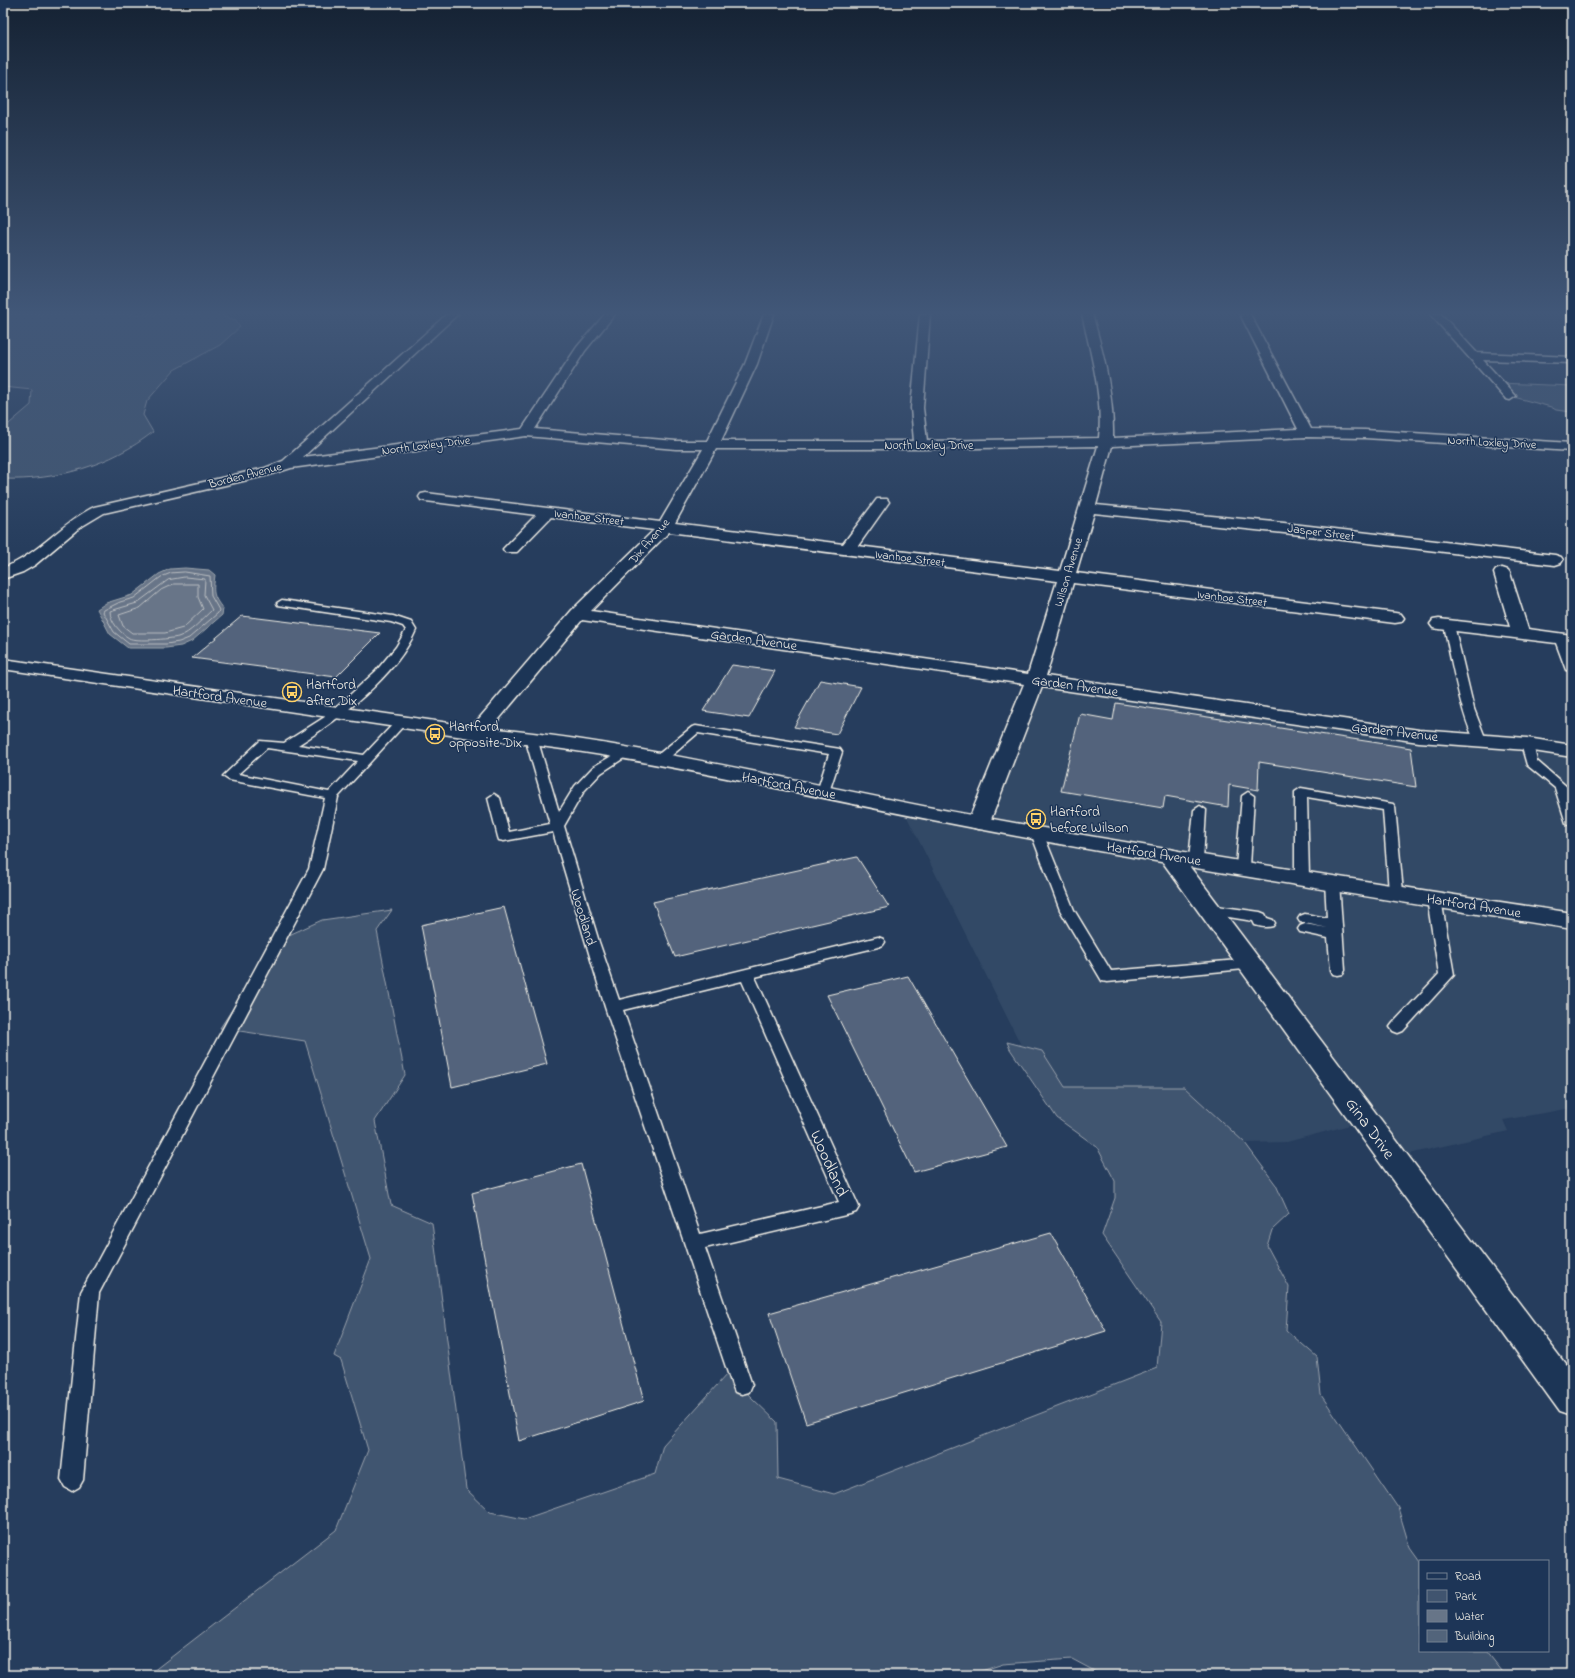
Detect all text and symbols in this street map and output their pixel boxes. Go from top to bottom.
street label: North Loxley Drive [381,432,472,461]
street label: North Loxley Drive [1447,432,1537,455]
street label: North Loxley Drive [885,437,974,456]
street label: Borden Avenue [206,458,284,494]
street label: Ivanhoe Street [553,505,625,531]
street label: Dix Avenue [624,514,675,569]
street label: Jasper Street [1286,520,1355,546]
street label: Wilson Avenue [1050,535,1088,609]
street label: Ivanhoe Street [874,546,946,572]
street label: Ivanhoe Street [1196,586,1268,612]
street label: Garden Avenue [709,624,799,657]
street label: Garden Avenue [1030,670,1120,703]
place label: Hartford after Dix [306,675,357,712]
street label: Hartford Avenue [171,680,269,715]
bus stop icon: Hartford after Dix [281,681,303,703]
place label: Hartford opposite Dix [449,717,522,754]
street label: Garden Avenue [1350,717,1440,748]
bus stop icon: Hartford opposite Dix [424,723,446,745]
street label: Hartford Avenue [740,767,838,806]
place label: Hartford before Wilson [1050,802,1129,839]
bus stop icon: Hartford before Wilson [1025,808,1047,830]
street label: Hartford Avenue [1105,837,1203,872]
street label: Woodland [564,887,601,948]
street label: Hartford Avenue [1425,889,1523,924]
street label: Gina Drive [1339,1093,1401,1165]
street label: Woodland [803,1126,855,1201]
legend [1419,1560,1549,1652]
text: Road [1455,1568,1481,1586]
text: Park [1455,1588,1477,1606]
text: Water [1455,1608,1484,1626]
text: Building [1454,1628,1494,1647]

